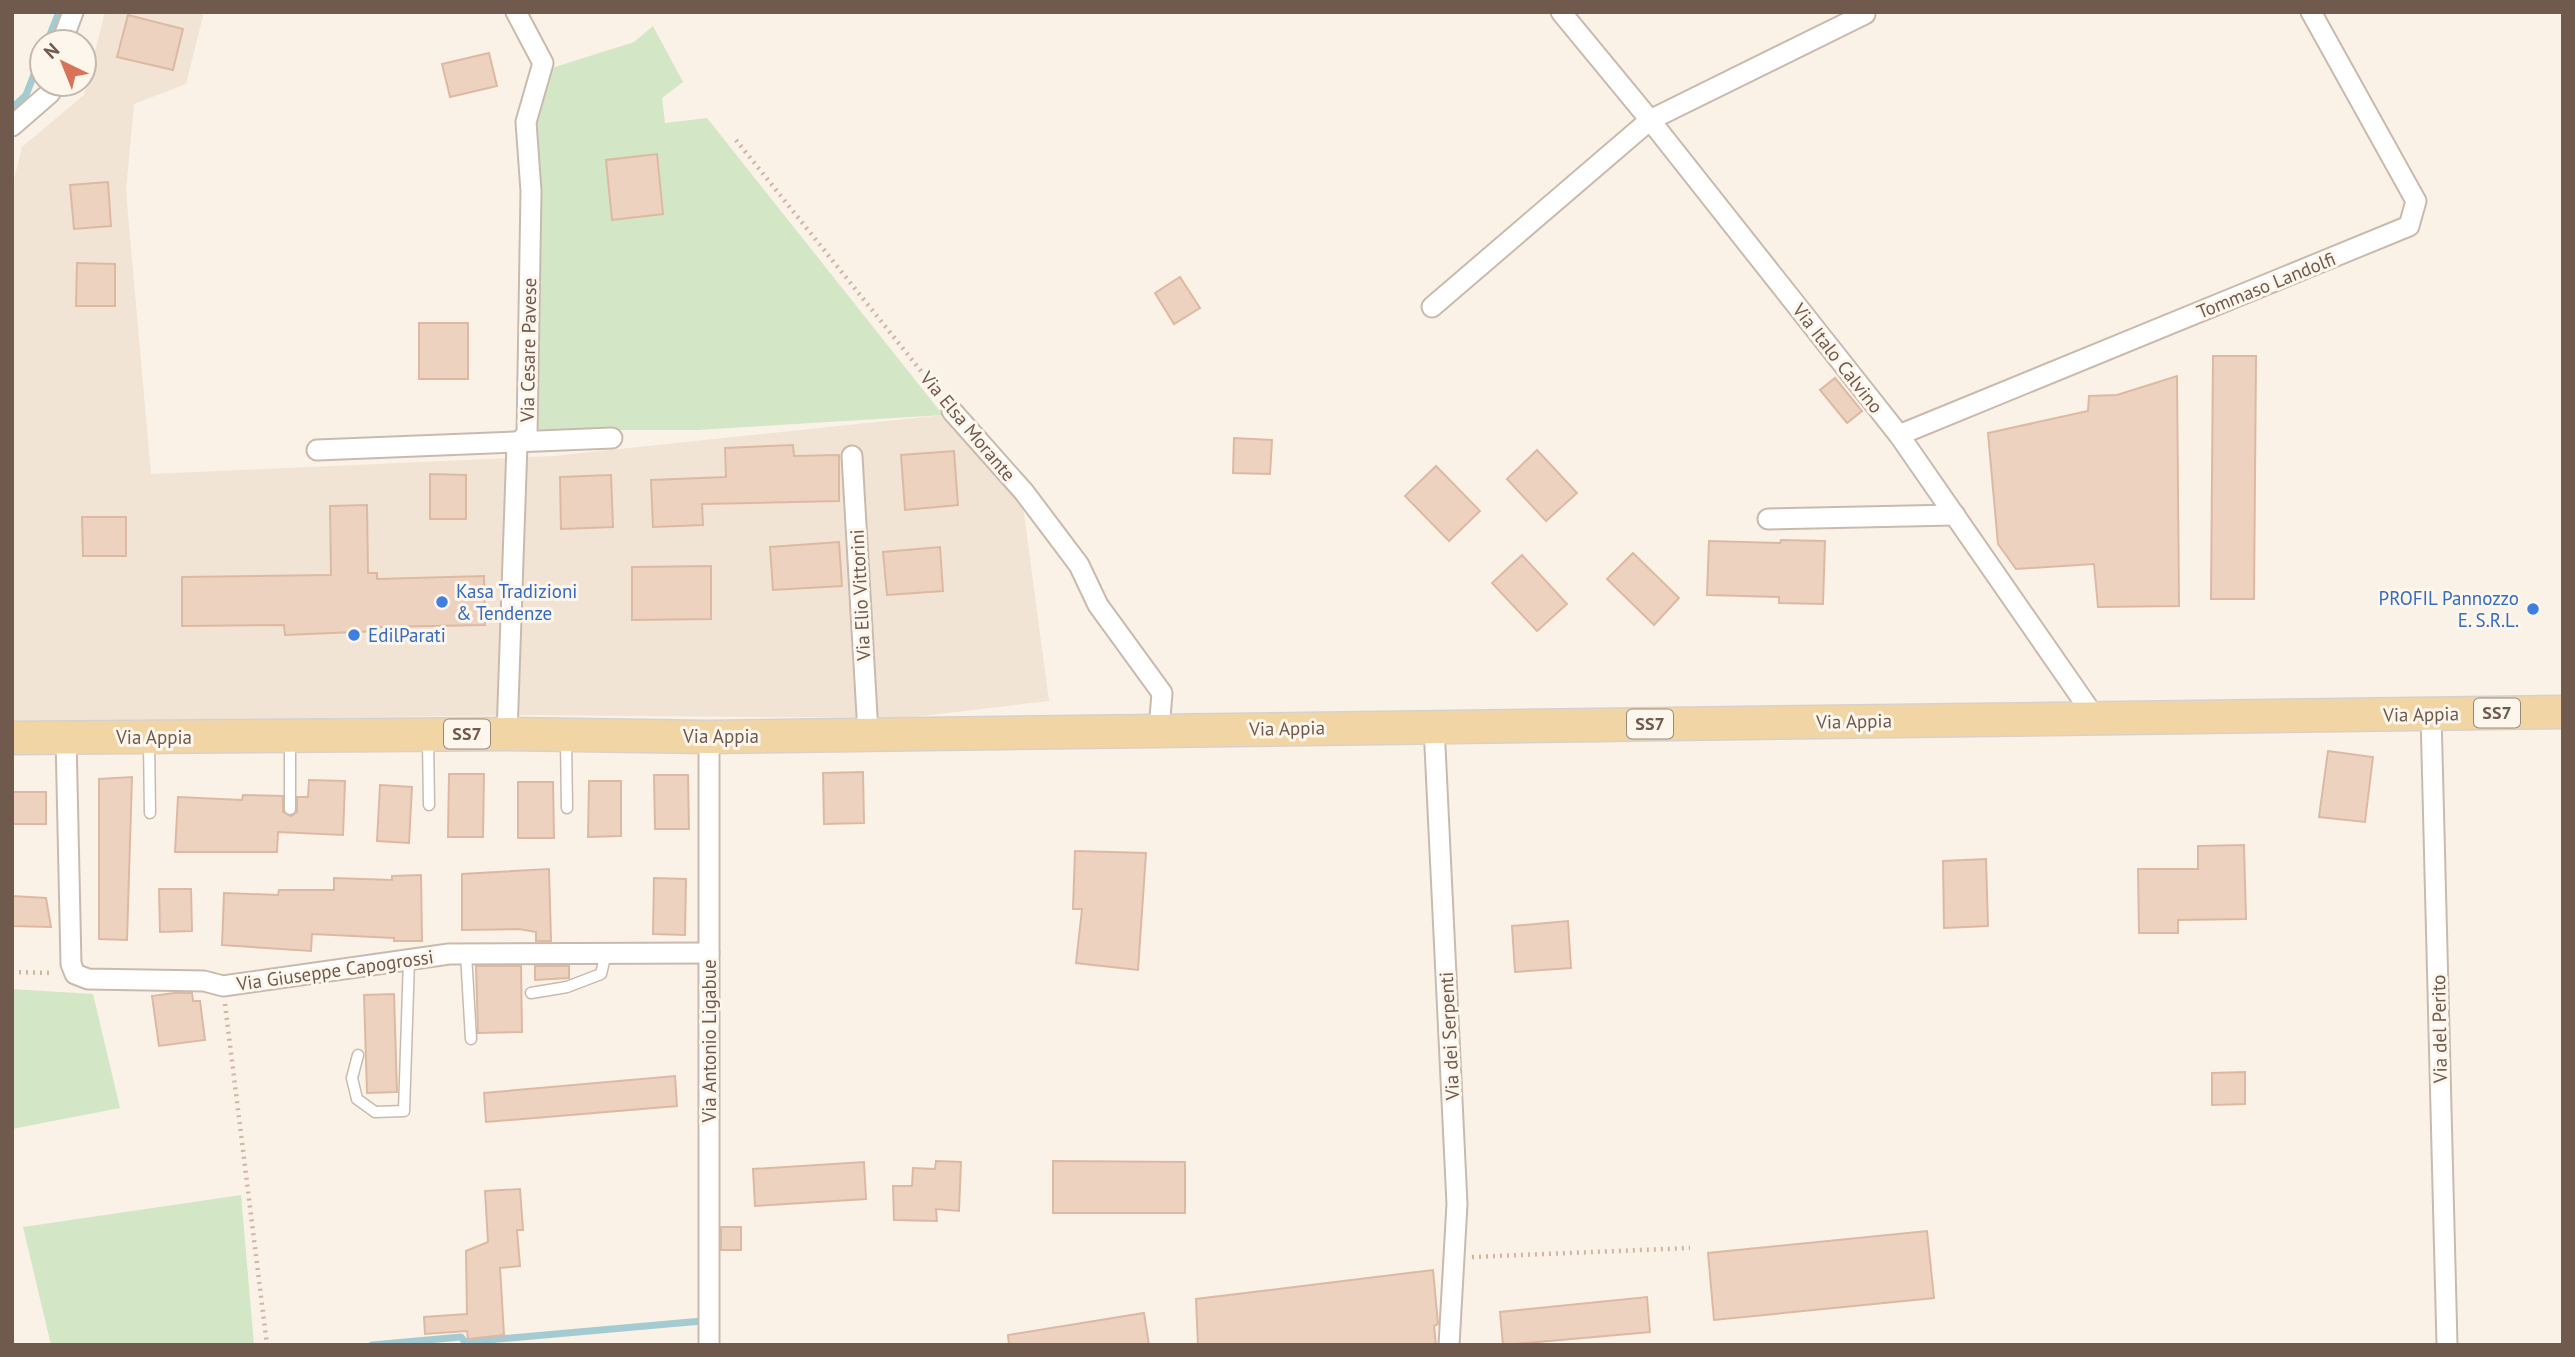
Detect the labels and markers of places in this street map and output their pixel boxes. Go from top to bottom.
place label: Kasa Tradizioni & Tendenze [456,579,577,625]
place label: PROFIL Pannozzo E. S.R.L. [2379,586,2519,632]
marker: Kasa Tradizioni & Tendenze [434,594,450,610]
marker: PROFIL Pannozzo E. S.R.L. [2525,601,2541,617]
place label: EdilParati [368,623,446,647]
marker: EdilParati [346,627,362,643]

